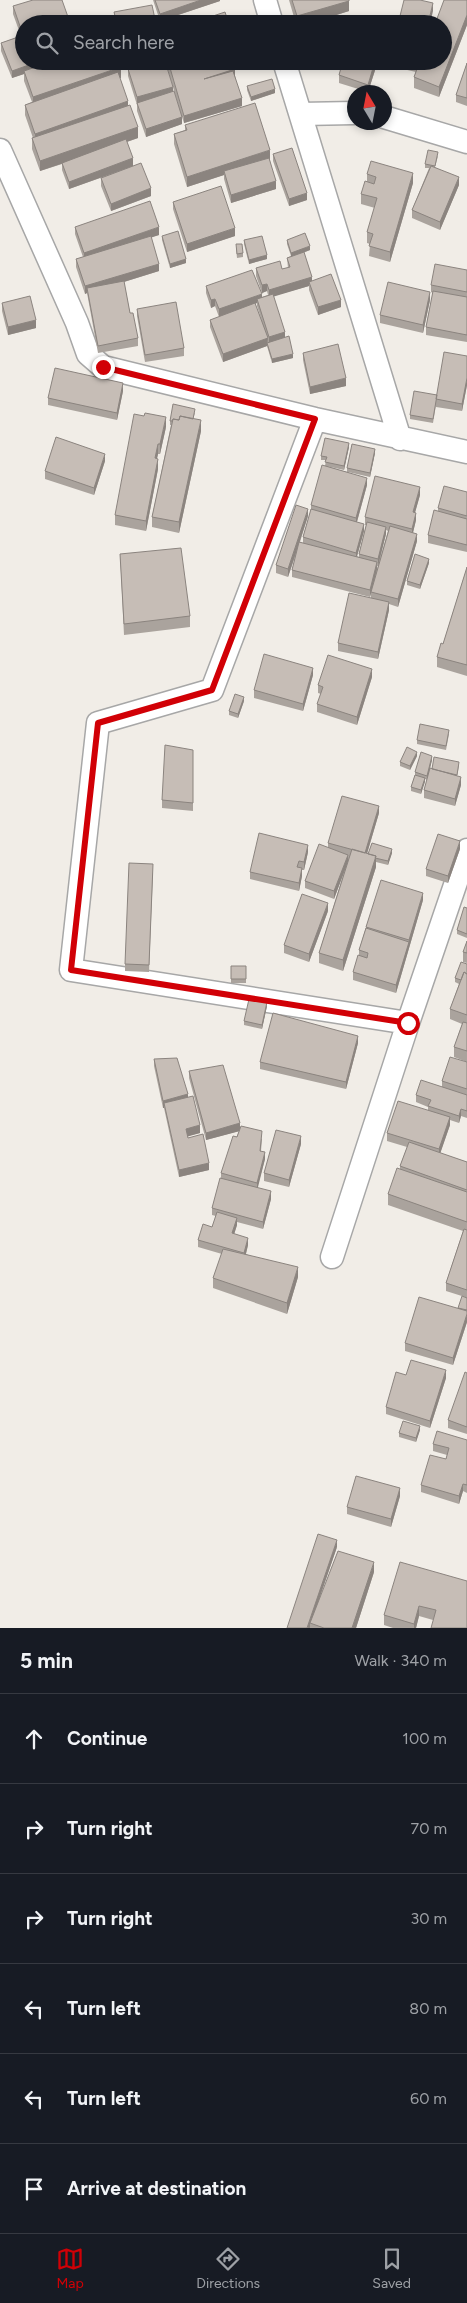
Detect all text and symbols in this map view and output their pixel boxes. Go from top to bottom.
search box [15,15,452,70]
icon: search [33,29,61,57]
text: Search here [73,31,175,54]
north arrow [347,85,392,130]
route end [92,356,115,379]
route start [397,1012,420,1035]
text: 5 min [20,1648,73,1673]
text: Walk · 340 m [354,1651,447,1670]
icon: ahead [20,1725,48,1753]
text: Continue [67,1727,147,1750]
text: 100 m [402,1729,447,1748]
icon: right [20,1815,48,1843]
text: Turn right [67,1817,153,1840]
text: 70 m [411,1819,447,1838]
icon: right [20,1905,48,1933]
text: Turn right [67,1907,153,1930]
text: 30 m [410,1909,447,1928]
icon: left [20,1995,48,2023]
text: Turn left [67,1997,141,2020]
text: 80 m [409,1999,447,2018]
icon: left [20,2085,48,2113]
text: Turn left [67,2087,141,2110]
text: 60 m [410,2089,447,2108]
icon: arrive [20,2175,48,2203]
text: Arrive at destination [67,2177,246,2200]
tab: Map [56,2245,84,2292]
tab: Directions [196,2245,260,2292]
tab: Saved [372,2245,411,2292]

